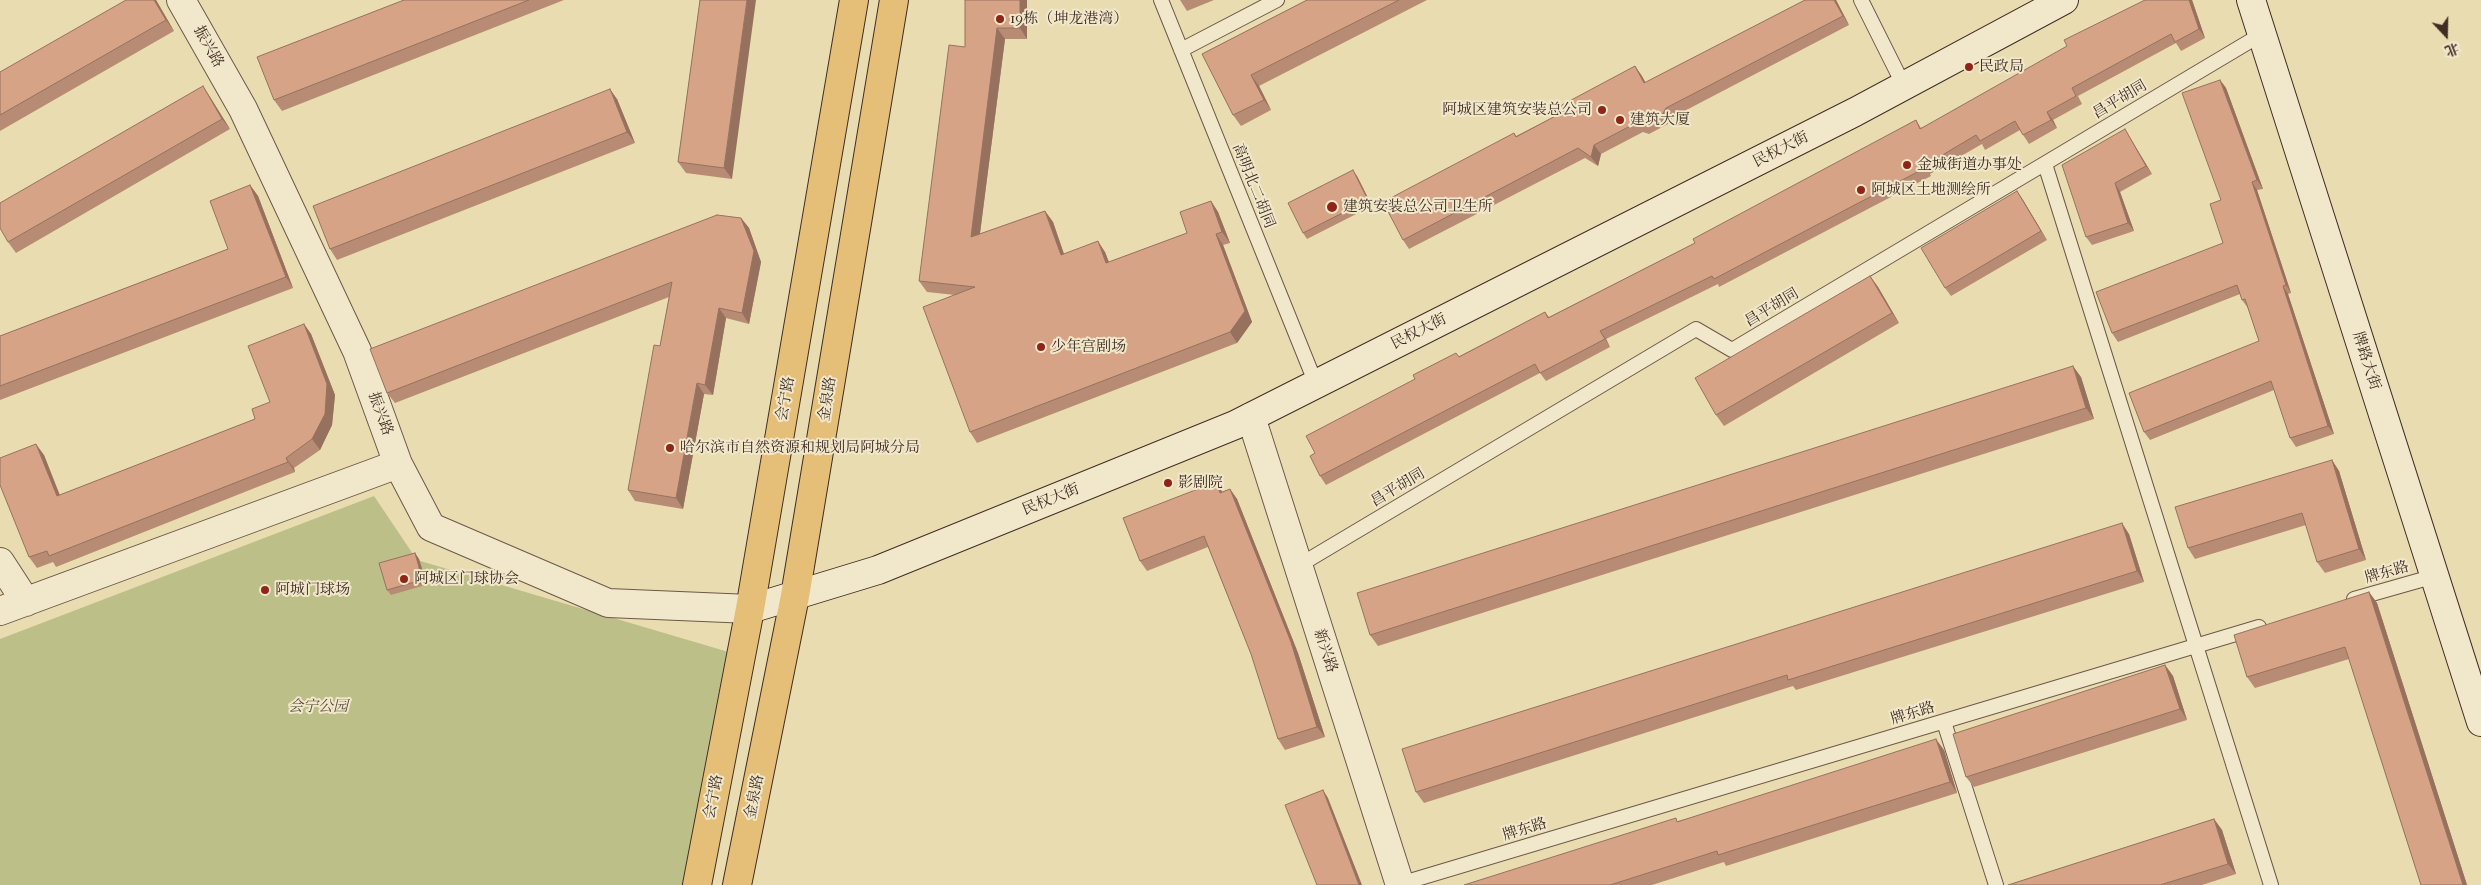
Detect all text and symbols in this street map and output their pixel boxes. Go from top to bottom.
place label: 19栋（坤龙港湾） [1010,10,1128,28]
north arrow [2421,10,2471,60]
marker: 19栋（坤龙港湾） [994,13,1006,25]
street label: 振兴路 [189,23,227,71]
text: 北 [2442,39,2461,60]
place label: 民政局 [1979,58,2024,76]
marker: 民政局 [1963,61,1975,73]
street label: 昌平胡同 [2090,77,2150,123]
place label: 阿城区建筑安装总公司 [1442,101,1592,119]
marker: 阿城区建筑安装总公司 [1596,104,1608,116]
place label: 建筑大厦 [1630,111,1690,129]
marker: 建筑大厦 [1614,114,1626,126]
street label: 民权大街 [1750,128,1812,172]
street label: 高明北二胡同 [1228,141,1278,231]
place label: 金城街道办事处 [1917,156,2022,174]
marker: 金城街道办事处 [1901,159,1913,171]
place label: 阿城区土地测绘所 [1871,181,1991,199]
marker: 阿城区土地测绘所 [1855,184,1867,196]
place label: 建筑安装总公司卫生所 [1343,198,1493,216]
marker: 建筑安装总公司卫生所 [1325,200,1339,214]
street label: 昌平胡同 [1742,285,1802,331]
street label: 民权大街 [1388,310,1450,354]
street label: 牌路大街 [2348,330,2384,392]
place label: 少年宫剧场 [1051,338,1126,356]
marker: 少年宫剧场 [1035,341,1047,353]
street label: 会宁路 [773,375,799,423]
street label: 金泉路 [816,375,840,423]
street label: 振兴路 [364,390,396,438]
place label: 哈尔滨市自然资源和规划局阿城分局 [680,439,920,457]
marker: 哈尔滨市自然资源和规划局阿城分局 [664,442,676,454]
street label: 昌平胡同 [1368,465,1428,511]
place label: 影剧院 [1178,474,1223,492]
marker: 影剧院 [1162,477,1174,489]
street label: 民权大街 [1020,480,1082,520]
street label: 牌东路 [2363,558,2411,588]
place label: 阿城区门球协会 [414,570,519,588]
marker: 阿城区门球协会 [398,573,410,585]
place label: 阿城门球场 [275,581,350,599]
marker: 阿城门球场 [259,584,271,596]
street label: 新兴路 [1309,627,1341,675]
park label: 会宁公园 [288,698,348,716]
street label: 牌东路 [1889,699,1937,729]
street label: 会宁路 [701,773,727,821]
street label: 金泉路 [742,773,768,821]
street label: 牌东路 [1501,815,1549,845]

